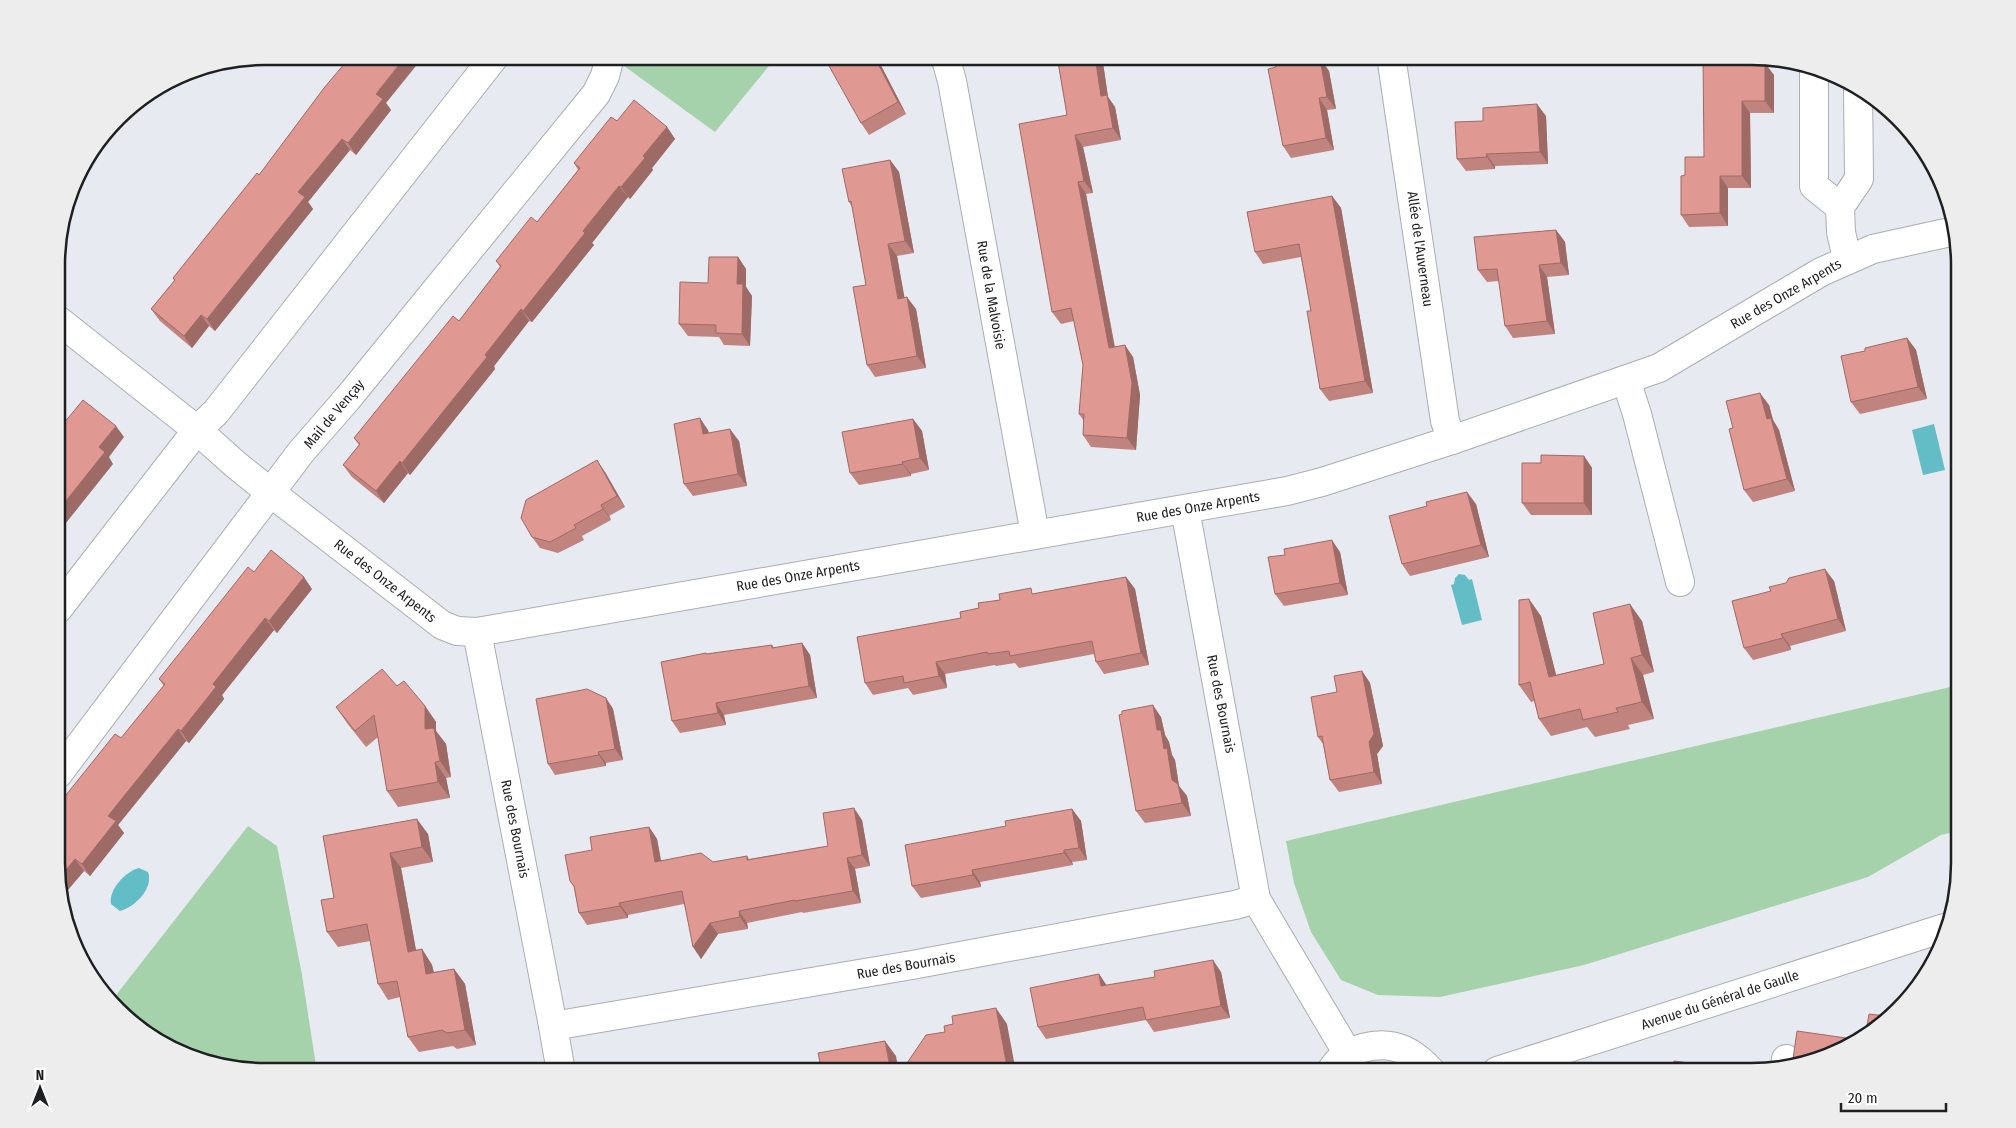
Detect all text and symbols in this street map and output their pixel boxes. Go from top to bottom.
street label: Allée de l'Auverneau [1403,190,1437,308]
street label: Rue de la Malvoisie [973,239,1009,351]
street label: Rue des Onze Arpents [1728,255,1844,333]
street label: Mail de Vençay [300,375,368,452]
street label: Rue des Onze Arpents [1135,488,1261,526]
street label: Rue des Onze Arpents [330,536,440,626]
street label: Rue des Onze Arpents [735,557,861,595]
street label: Rue des Bournais [1203,653,1239,755]
street label: Rue des Bournais [497,778,533,880]
street label: Rue des Bournais [855,949,957,983]
street label: Avenue du Général de Gaulle [1639,966,1801,1034]
north arrow [15,1063,65,1113]
text: N [36,1067,44,1084]
scale bar [1841,1080,1946,1112]
text: 20 m [1848,1089,1878,1107]

